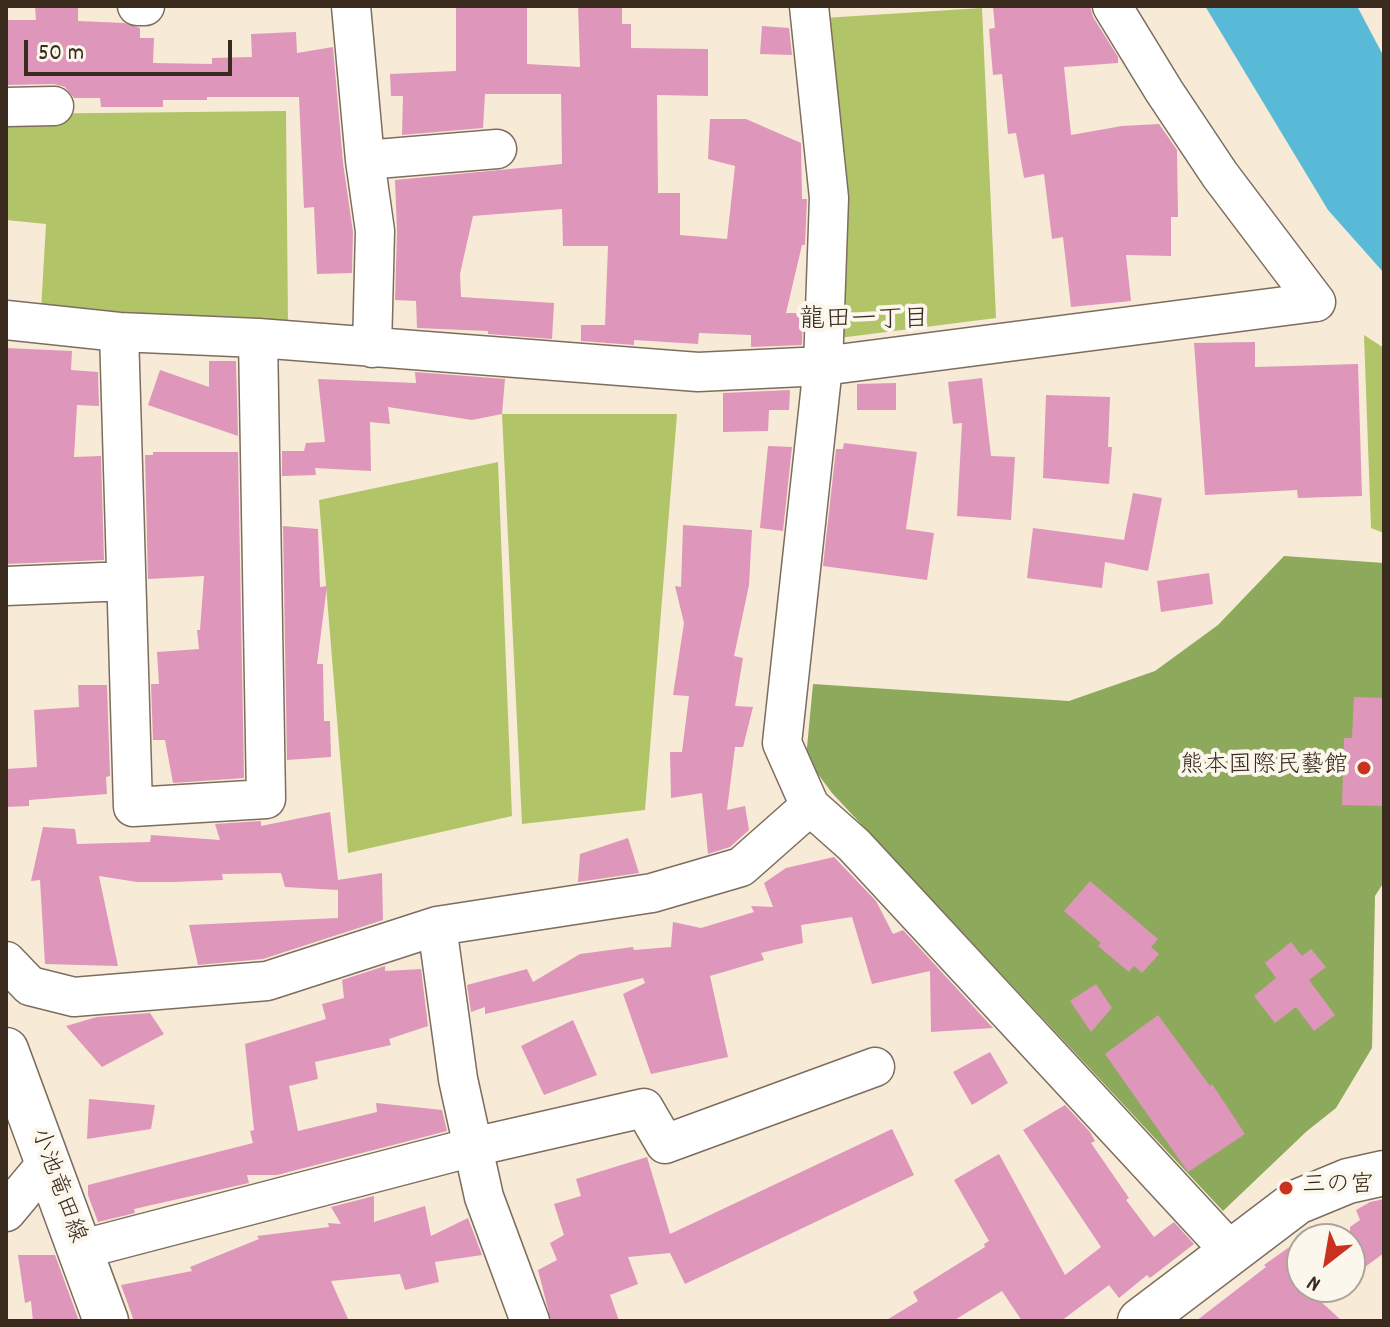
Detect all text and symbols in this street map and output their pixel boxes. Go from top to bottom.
scale bar [28,24,236,74]
text: 50 m [38,37,84,71]
district label: 龍田一丁目 [799,306,929,338]
place label: 熊本国際民藝館 [1180,754,1348,782]
marker: 熊本国際民藝館 [1355,759,1373,777]
street label: 小池竜田線 [22,1125,90,1247]
place label: 三の宮 [1302,1174,1374,1202]
marker: 三の宮 [1277,1179,1295,1197]
north arrow [1286,1223,1366,1303]
text: N [1302,1266,1327,1298]

